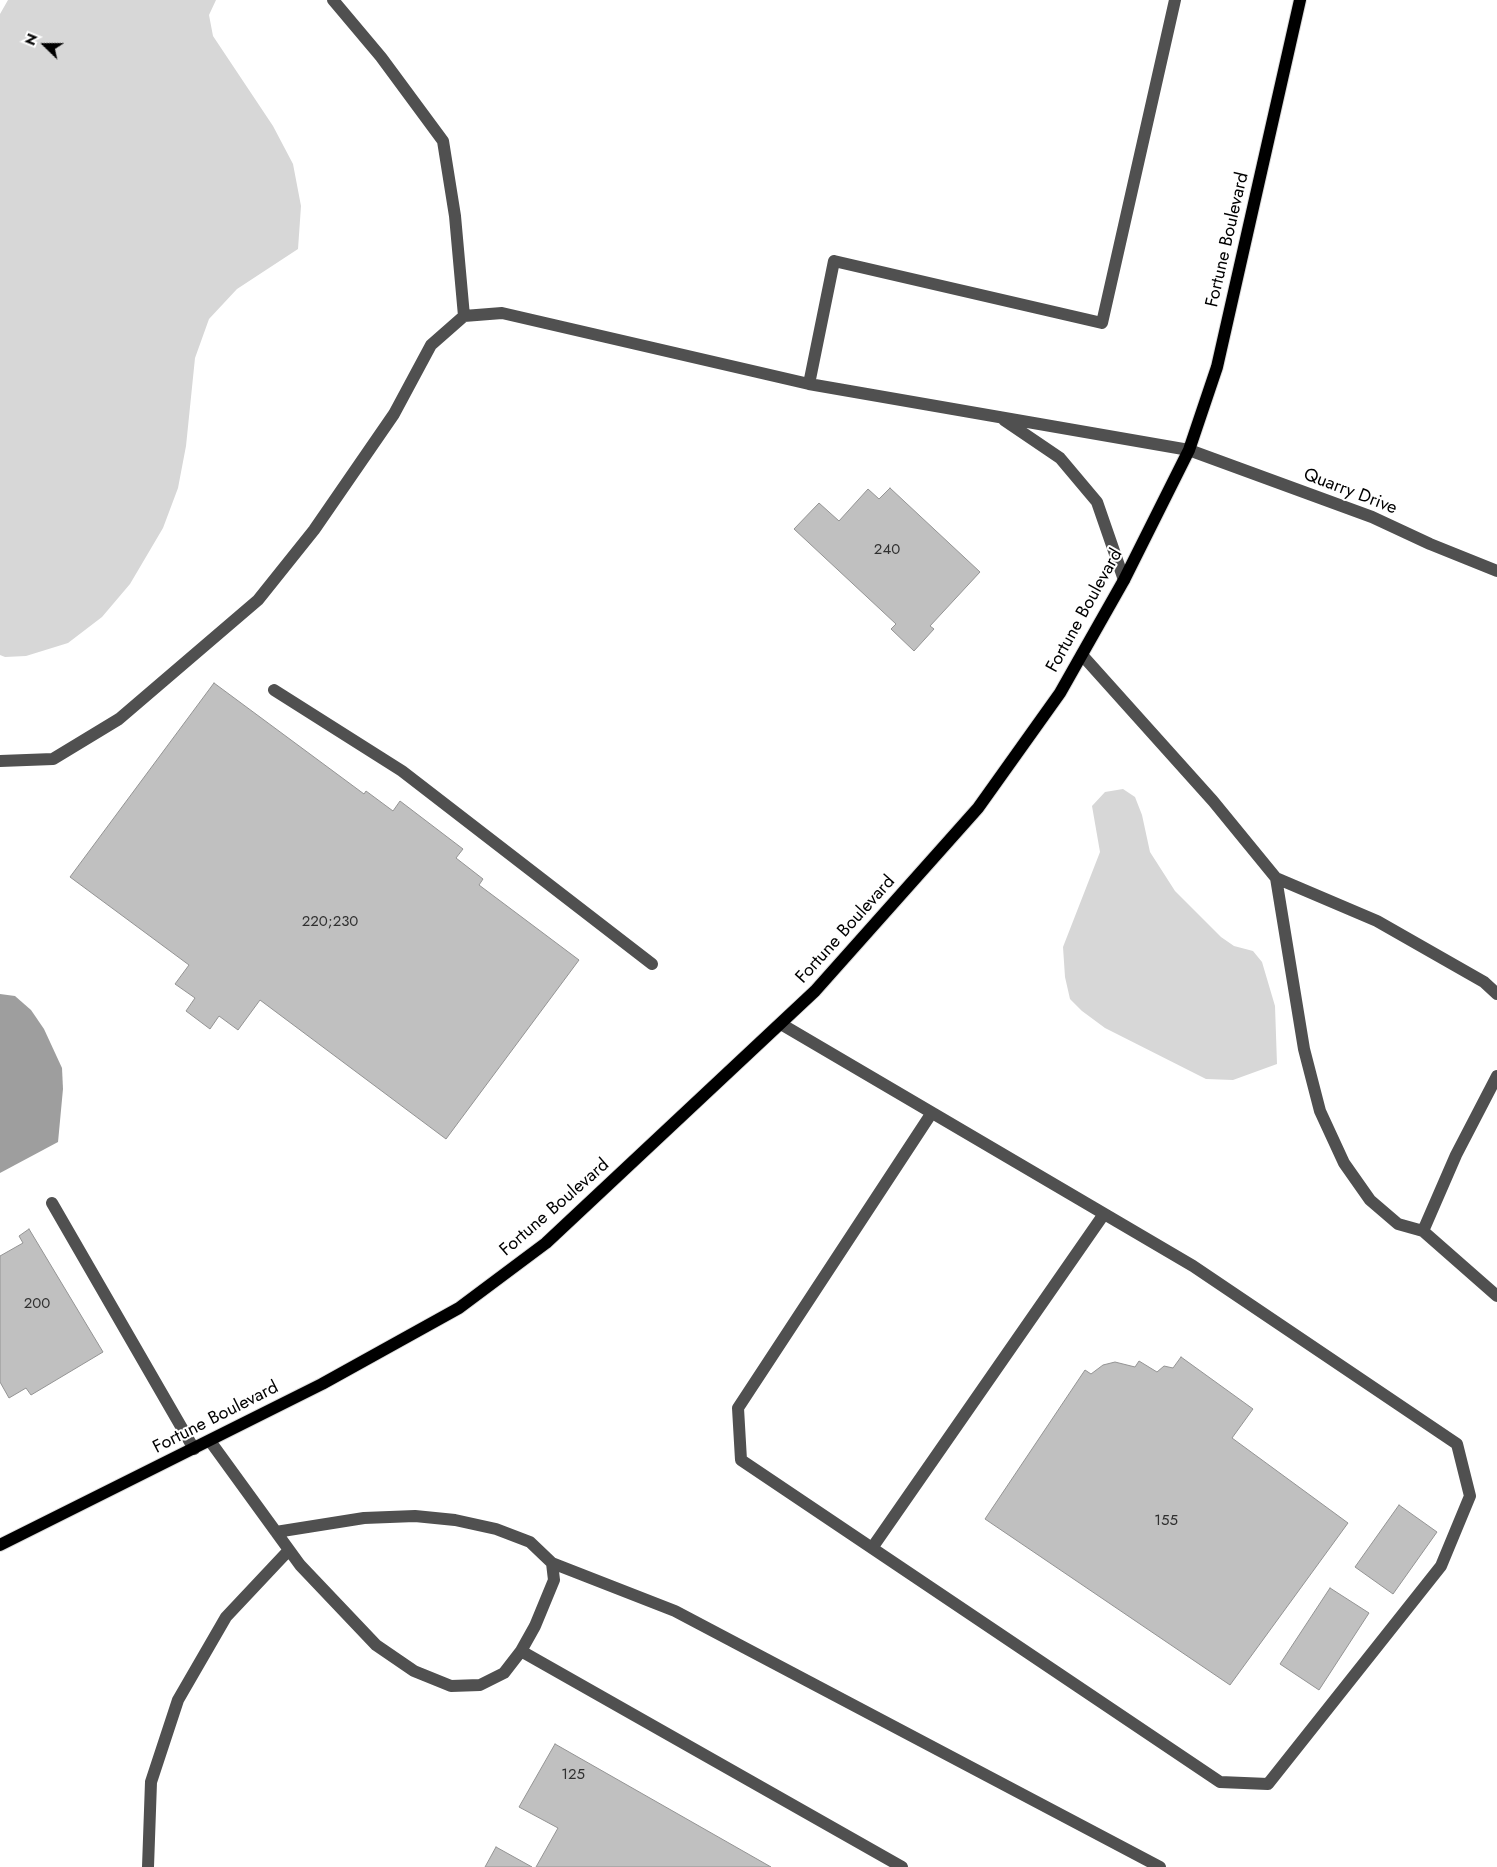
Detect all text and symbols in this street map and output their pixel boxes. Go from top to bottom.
north arrow [20,20,70,70]
text: N [20,30,42,48]
street label: Fortune Boulevard [1202,170,1254,310]
street label: Quarry Drive [1300,464,1400,520]
house number: 240 [874,541,900,559]
street label: Fortune Boulevard [1042,545,1128,677]
street label: Fortune Boulevard [792,872,900,988]
house number: 220;230 [302,913,358,931]
street label: Fortune Boulevard [496,1155,614,1261]
house number: 200 [24,1295,50,1313]
street label: Fortune Boulevard [150,1377,282,1459]
house number: 155 [1154,1512,1178,1530]
house number: 125 [561,1766,585,1784]

